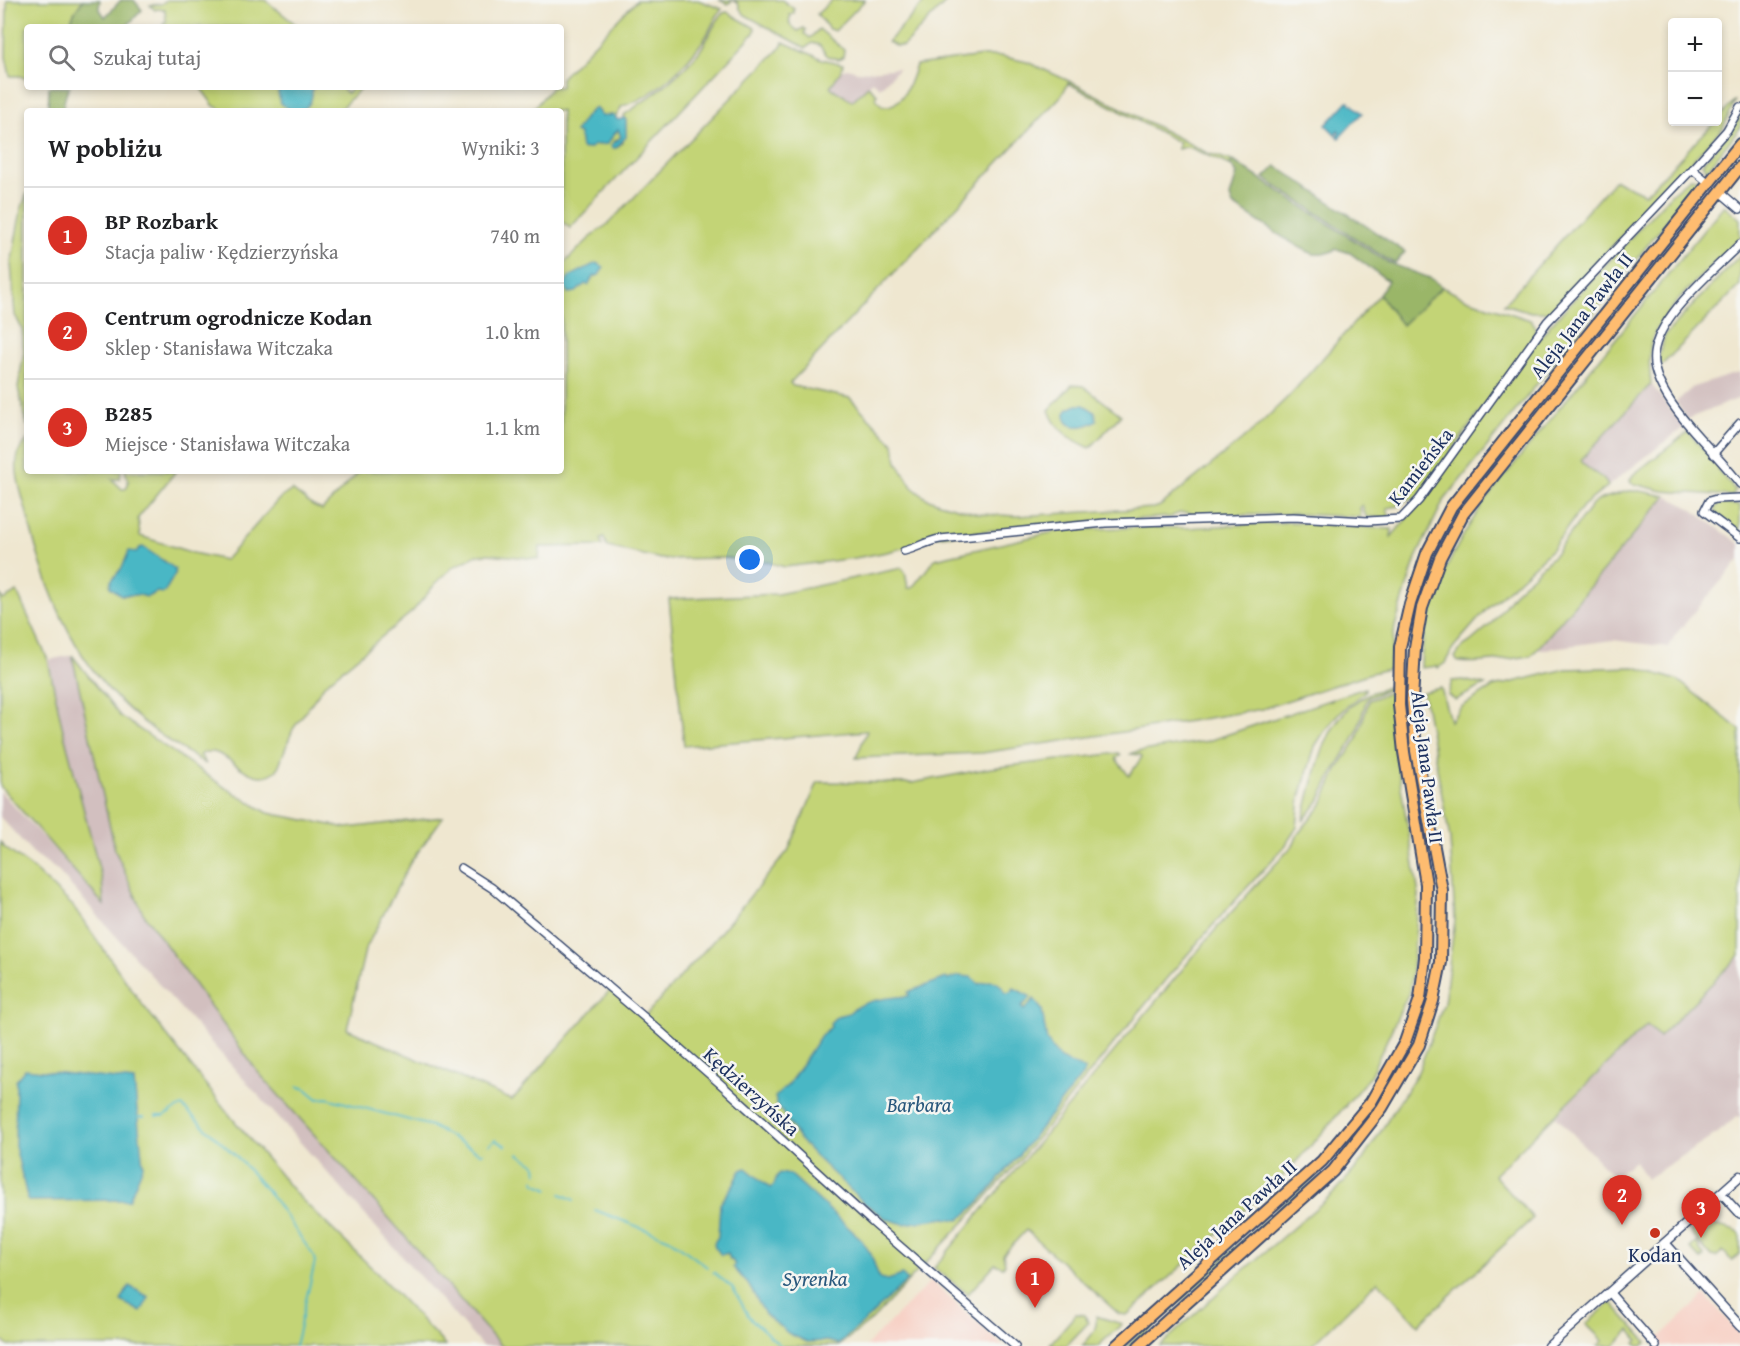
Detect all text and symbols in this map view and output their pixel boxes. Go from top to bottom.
map controls [1668,18,1722,126]
button: + [1668,18,1722,72]
search box [24,24,564,90]
icon: search [45,41,78,74]
text: Szukaj tutaj [93,41,201,73]
button: − [1668,72,1722,126]
text: W pobliżu [48,128,162,167]
text: Wyniki: 3 [462,133,540,162]
text: BP Rozbark [105,205,218,237]
text: 1 [62,221,73,250]
text: 740 m [490,221,540,250]
text: Stacja paliw · Kędzierzyńska [105,237,339,266]
street label: Aleja Jana Pawła II [1522,246,1640,384]
text: Centrum ogrodnicze Kodan [105,301,372,333]
text: 2 [62,317,73,346]
text: 1.0 km [485,317,540,346]
text: Sklep · Stanisława Witczaka [105,333,333,362]
text: B285 [105,397,153,429]
text: 3 [62,413,73,442]
text: 1.1 km [485,413,540,442]
street label: Kamieńska [1380,421,1460,511]
text: Miejsce · Stanisława Witczaka [105,429,350,458]
your location [735,545,764,574]
street label: Aleja Jana Pawła II [1404,689,1452,845]
street label: Kędzierzyńska [697,1040,807,1143]
water label: Barbara [886,1089,952,1120]
street label: Aleja Jana Pawła II [1169,1152,1303,1276]
pin: 2 [1602,1176,1642,1225]
pin: 3 [1682,1188,1720,1238]
marker: Kodan [1648,1226,1662,1240]
place label: Kodan [1628,1240,1682,1269]
pin: 1 [1016,1258,1054,1308]
water label: Syrenka [783,1263,848,1294]

